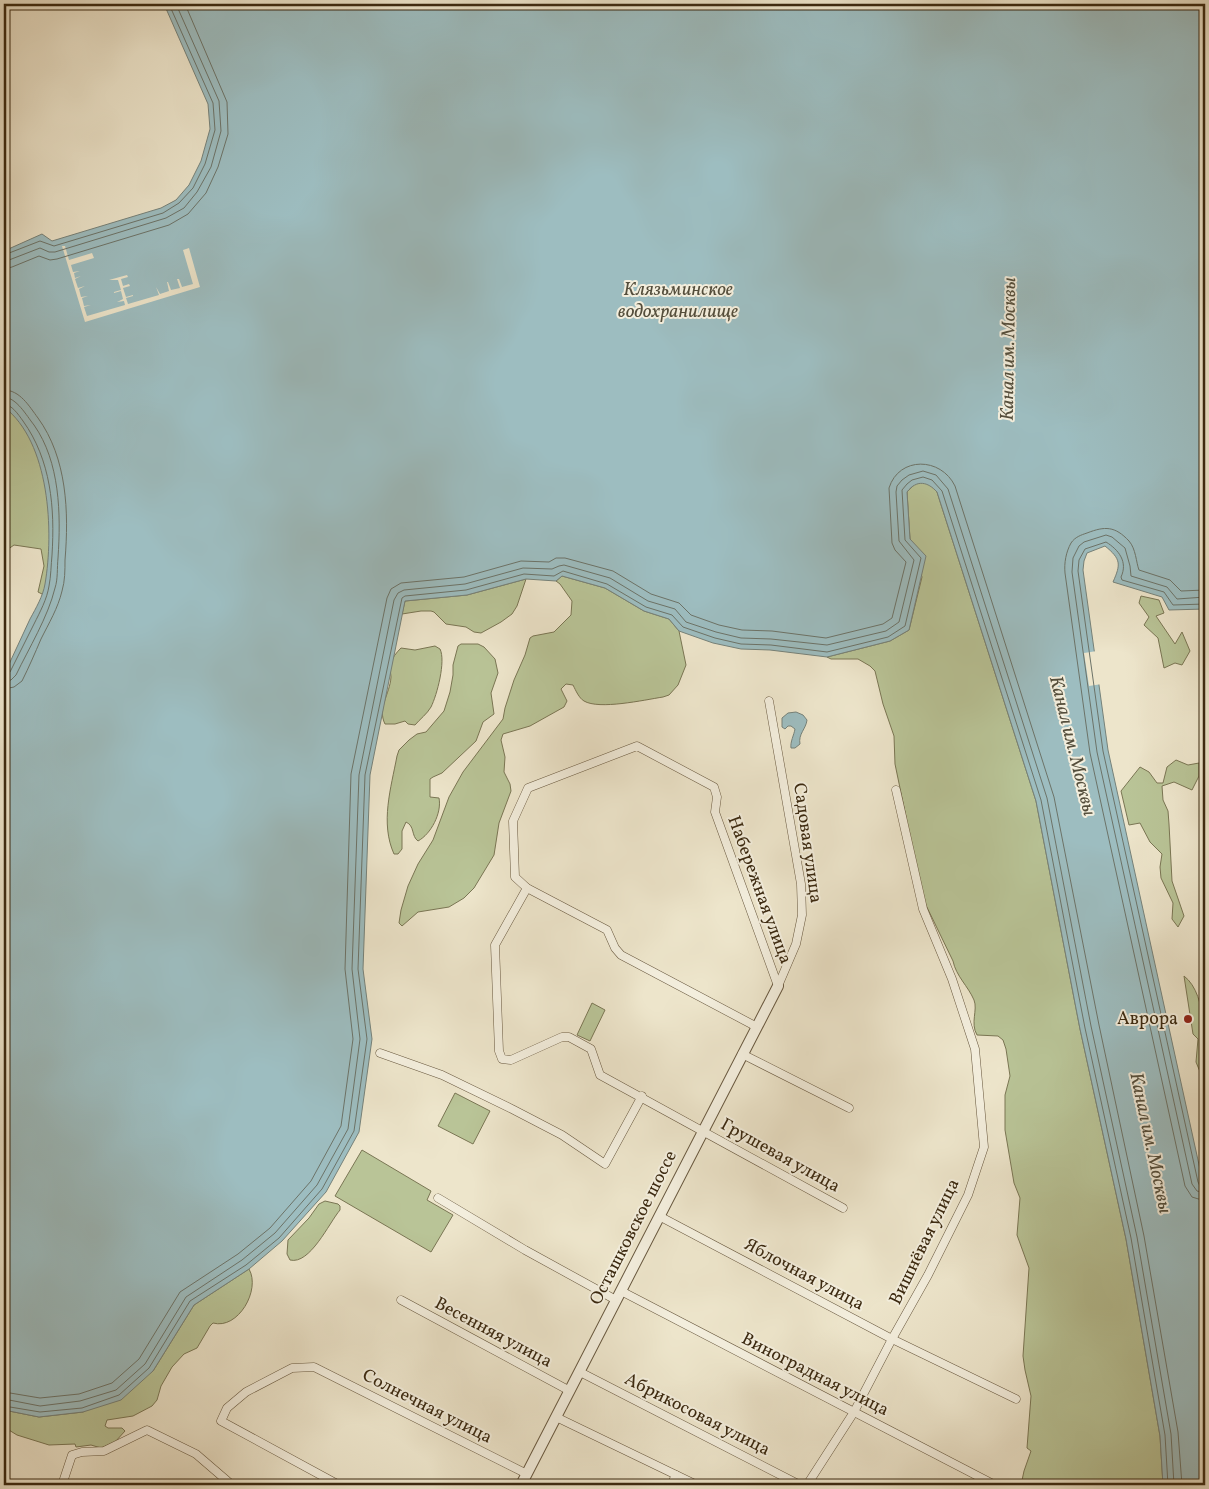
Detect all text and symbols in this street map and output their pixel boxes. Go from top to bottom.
water label: Клязьминское водохранилище [618,277,738,325]
water label: Канал им. Москвы [995,277,1023,421]
water label: Канал им. Москвы [1042,673,1102,819]
street label: Садовая улица [786,781,828,905]
street label: Набережная улица [721,812,797,968]
place label: Аврора [1117,1007,1178,1032]
marker: Аврора [1182,1013,1194,1025]
water label: Канал им. Москвы [1122,1070,1178,1216]
street label: Грушевая улица [716,1113,844,1199]
street label: Осташковское шоссе [584,1146,684,1310]
street label: Вишнёвая улица [884,1175,966,1309]
street label: Яблочная улица [740,1233,868,1317]
street label: Весенняя улица [430,1291,556,1375]
street label: Виноградная улица [737,1327,893,1423]
street label: Солнечная улица [358,1363,496,1451]
street label: Абрикосовая улица [620,1367,774,1463]

